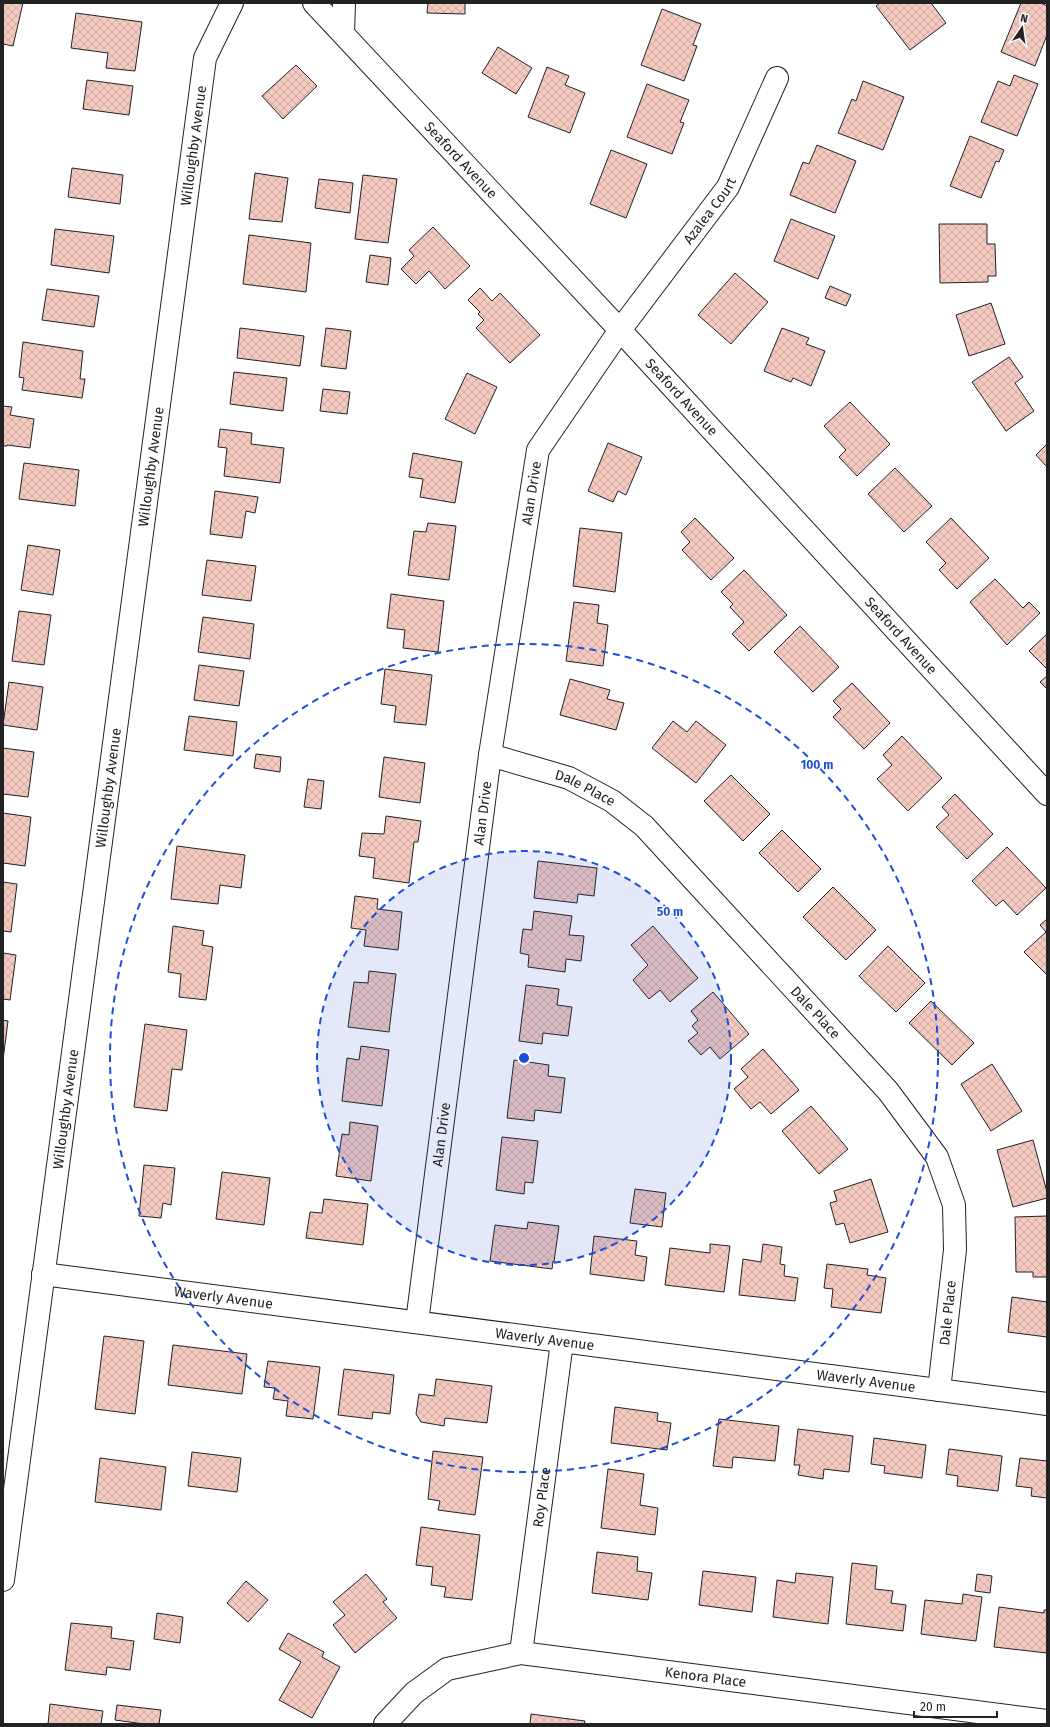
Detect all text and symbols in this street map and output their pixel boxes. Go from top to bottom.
north arrow [1002,8,1042,48]
text: N [1019,12,1029,26]
street label: Willoughby Avenue [177,85,210,207]
street label: Seaford Avenue [421,118,501,202]
street label: Azalea Court [679,174,740,247]
street label: Seaford Avenue [642,355,722,439]
street label: Willoughby Avenue [134,406,167,528]
street label: Alan Drive [518,460,545,526]
street label: Seaford Avenue [861,593,941,678]
street label: Willoughby Avenue [92,727,125,849]
text: 100 m [801,758,833,772]
street label: Dale Place [553,766,618,810]
street label: Alan Drive [470,780,495,846]
text: 50 m [657,905,683,919]
street label: Dale Place [787,983,844,1042]
street label: Willoughby Avenue [49,1048,82,1170]
centre of rings [517,1051,531,1065]
street label: Alan Drive [429,1101,454,1168]
street label: Dale Place [936,1280,960,1346]
street label: Waverly Avenue [173,1283,274,1312]
street label: Waverly Avenue [494,1324,595,1354]
street label: Waverly Avenue [816,1366,917,1395]
street label: Roy Place [529,1466,554,1529]
street label: Kenora Place [664,1663,747,1691]
scale bar [914,1693,997,1719]
text: 20 m [920,1700,946,1714]

